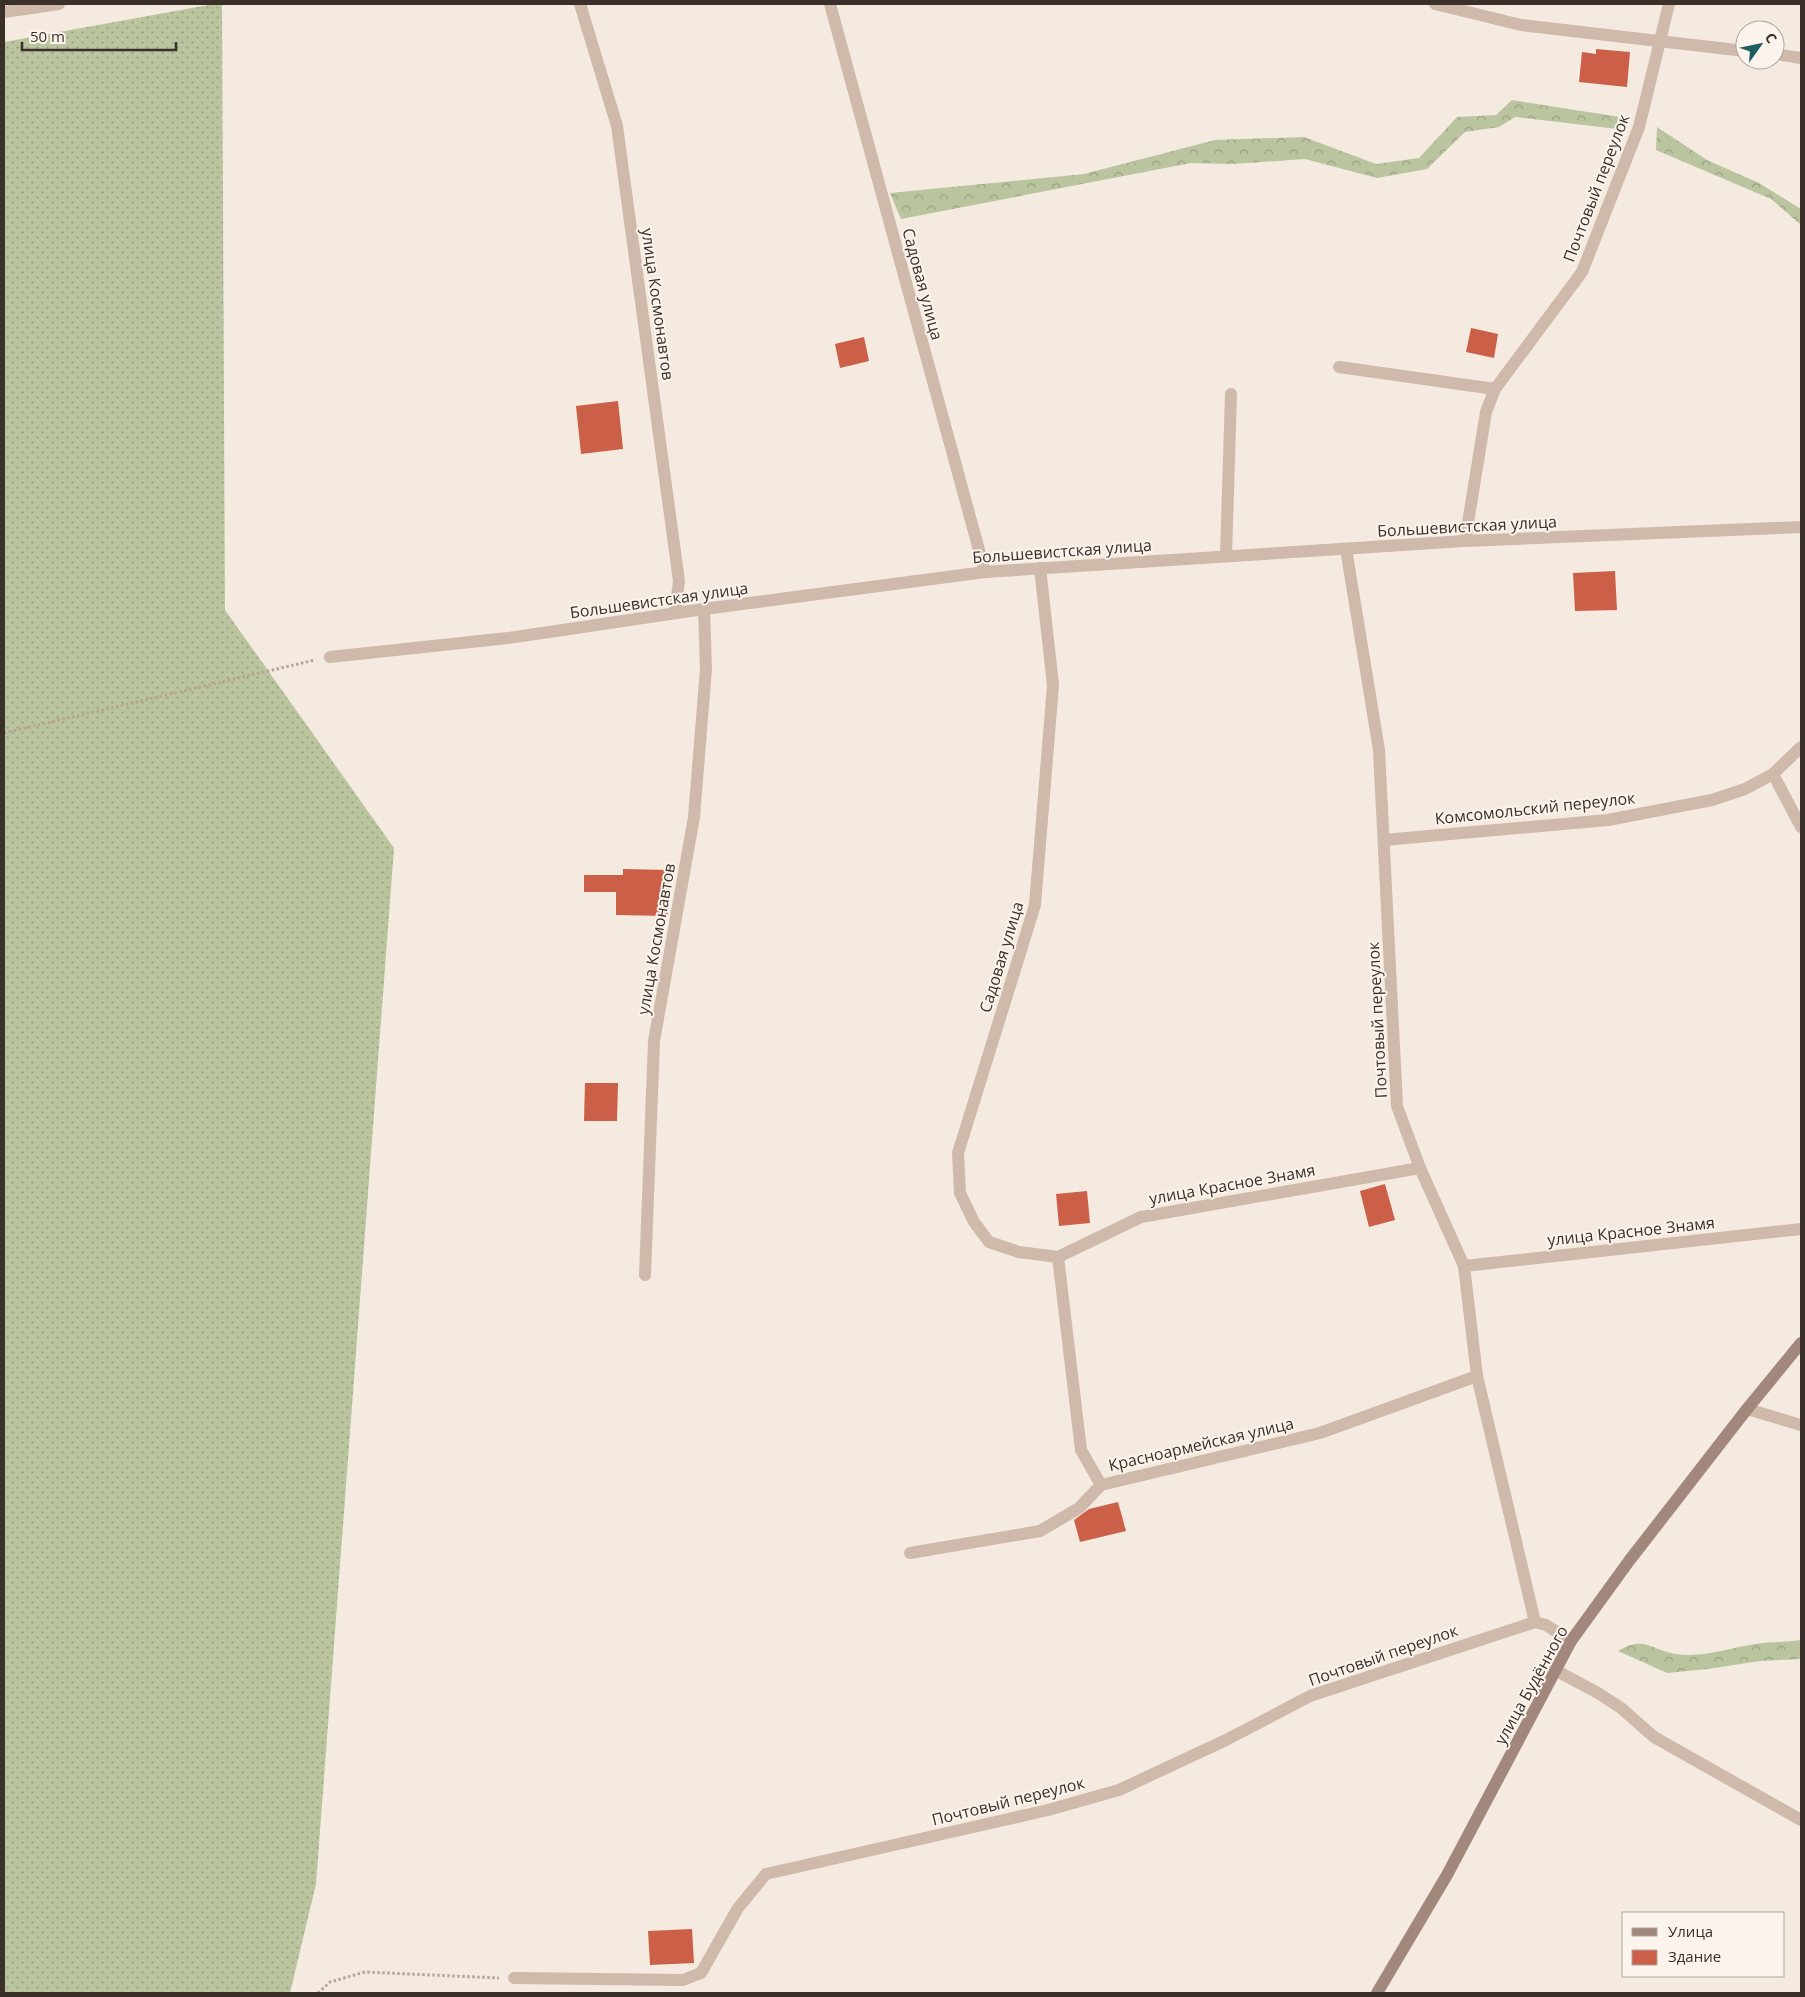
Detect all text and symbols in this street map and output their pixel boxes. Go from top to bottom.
scale bar [22,20,176,52]
north arrow [1735,20,1785,70]
text: 50 m [30,26,65,46]
text: С [1761,29,1782,47]
street label: Почтовый переулок [1558,110,1635,265]
street label: Садовая улица [897,226,949,342]
street label: улица Космонавтов [636,227,680,381]
street label: Большевистская улица [1377,510,1557,542]
street label: Большевистская улица [972,534,1152,568]
street label: Большевистская улица [568,577,750,623]
street label: Комсомольский переулок [1434,786,1637,829]
street label: улица Космонавтов [632,862,680,1016]
street label: Садовая улица [974,899,1028,1015]
street label: Почтовый переулок [1362,940,1392,1099]
street label: улица Красное Знамя [1147,1159,1317,1209]
street label: улица Красное Знамя [1546,1211,1716,1251]
street label: Красноармейская улица [1106,1412,1296,1476]
street label: Почтовый переулок [1305,1619,1461,1691]
street label: улица Будённого [1489,1622,1573,1748]
street label: Почтовый переулок [929,1771,1087,1831]
legend [1622,1912,1785,1977]
text: Улица [1668,1921,1713,1941]
text: Здание [1668,1946,1721,1966]

